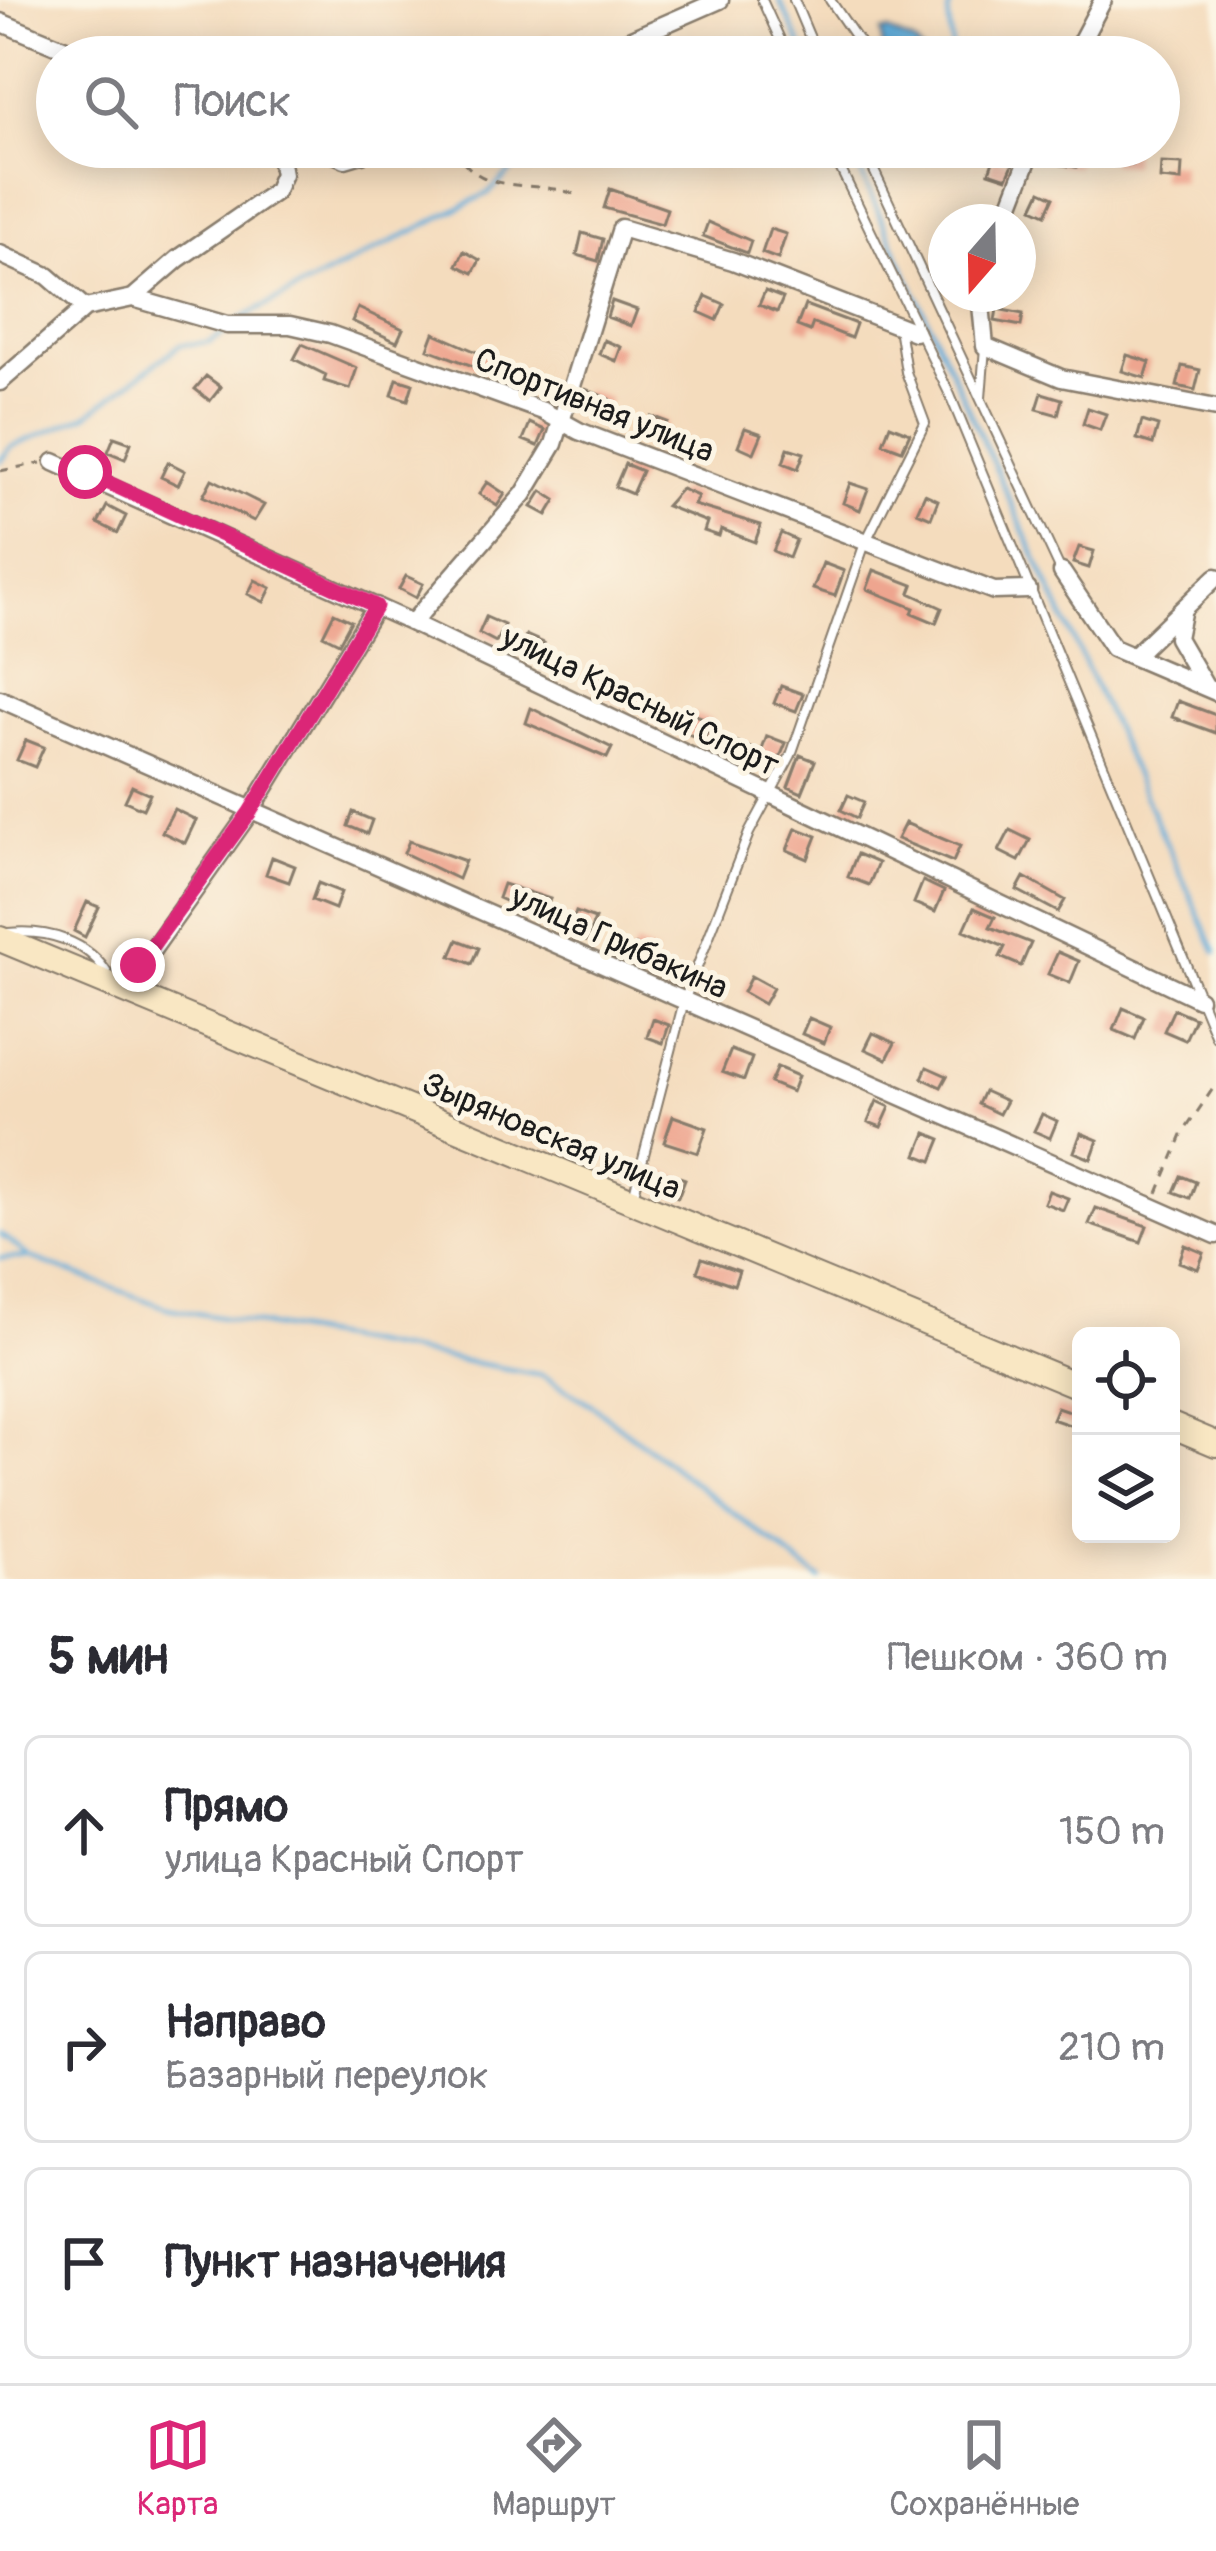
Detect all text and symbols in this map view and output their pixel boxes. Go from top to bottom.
search box [36,36,1180,168]
icon: search [78,69,144,135]
text: Поиск [174,74,291,130]
north arrow [928,204,1036,312]
street label: Спортивная улица [469,339,720,472]
route start [58,445,112,499]
street label: улица Красный Спорт [494,616,786,787]
street label: улица Грибакина [504,876,734,1009]
route end [111,938,165,992]
street label: Зыряновская улица [416,1063,687,1209]
map controls [1072,1327,1180,1543]
button: locate [1072,1327,1180,1435]
button: layers [1072,1435,1180,1543]
text: 5 мин [48,1625,168,1689]
text: Пешком · 360 m [887,1633,1168,1682]
text: Прямо [165,1779,288,1835]
icon: ahead [51,1798,117,1864]
text: 150 m [1059,1807,1165,1856]
text: улица Красный Спорт [165,1835,524,1884]
text: Направо [165,1995,326,2051]
icon: right [51,2014,117,2080]
text: 210 m [1058,2023,1165,2072]
text: Базарный переулок [165,2051,489,2100]
icon: arrive [51,2230,117,2296]
text: Пункт назначения [165,2235,506,2291]
tab: Карта [137,2412,218,2525]
tab: Маршрут [492,2412,616,2525]
tab: Сохранённые [889,2412,1079,2525]

